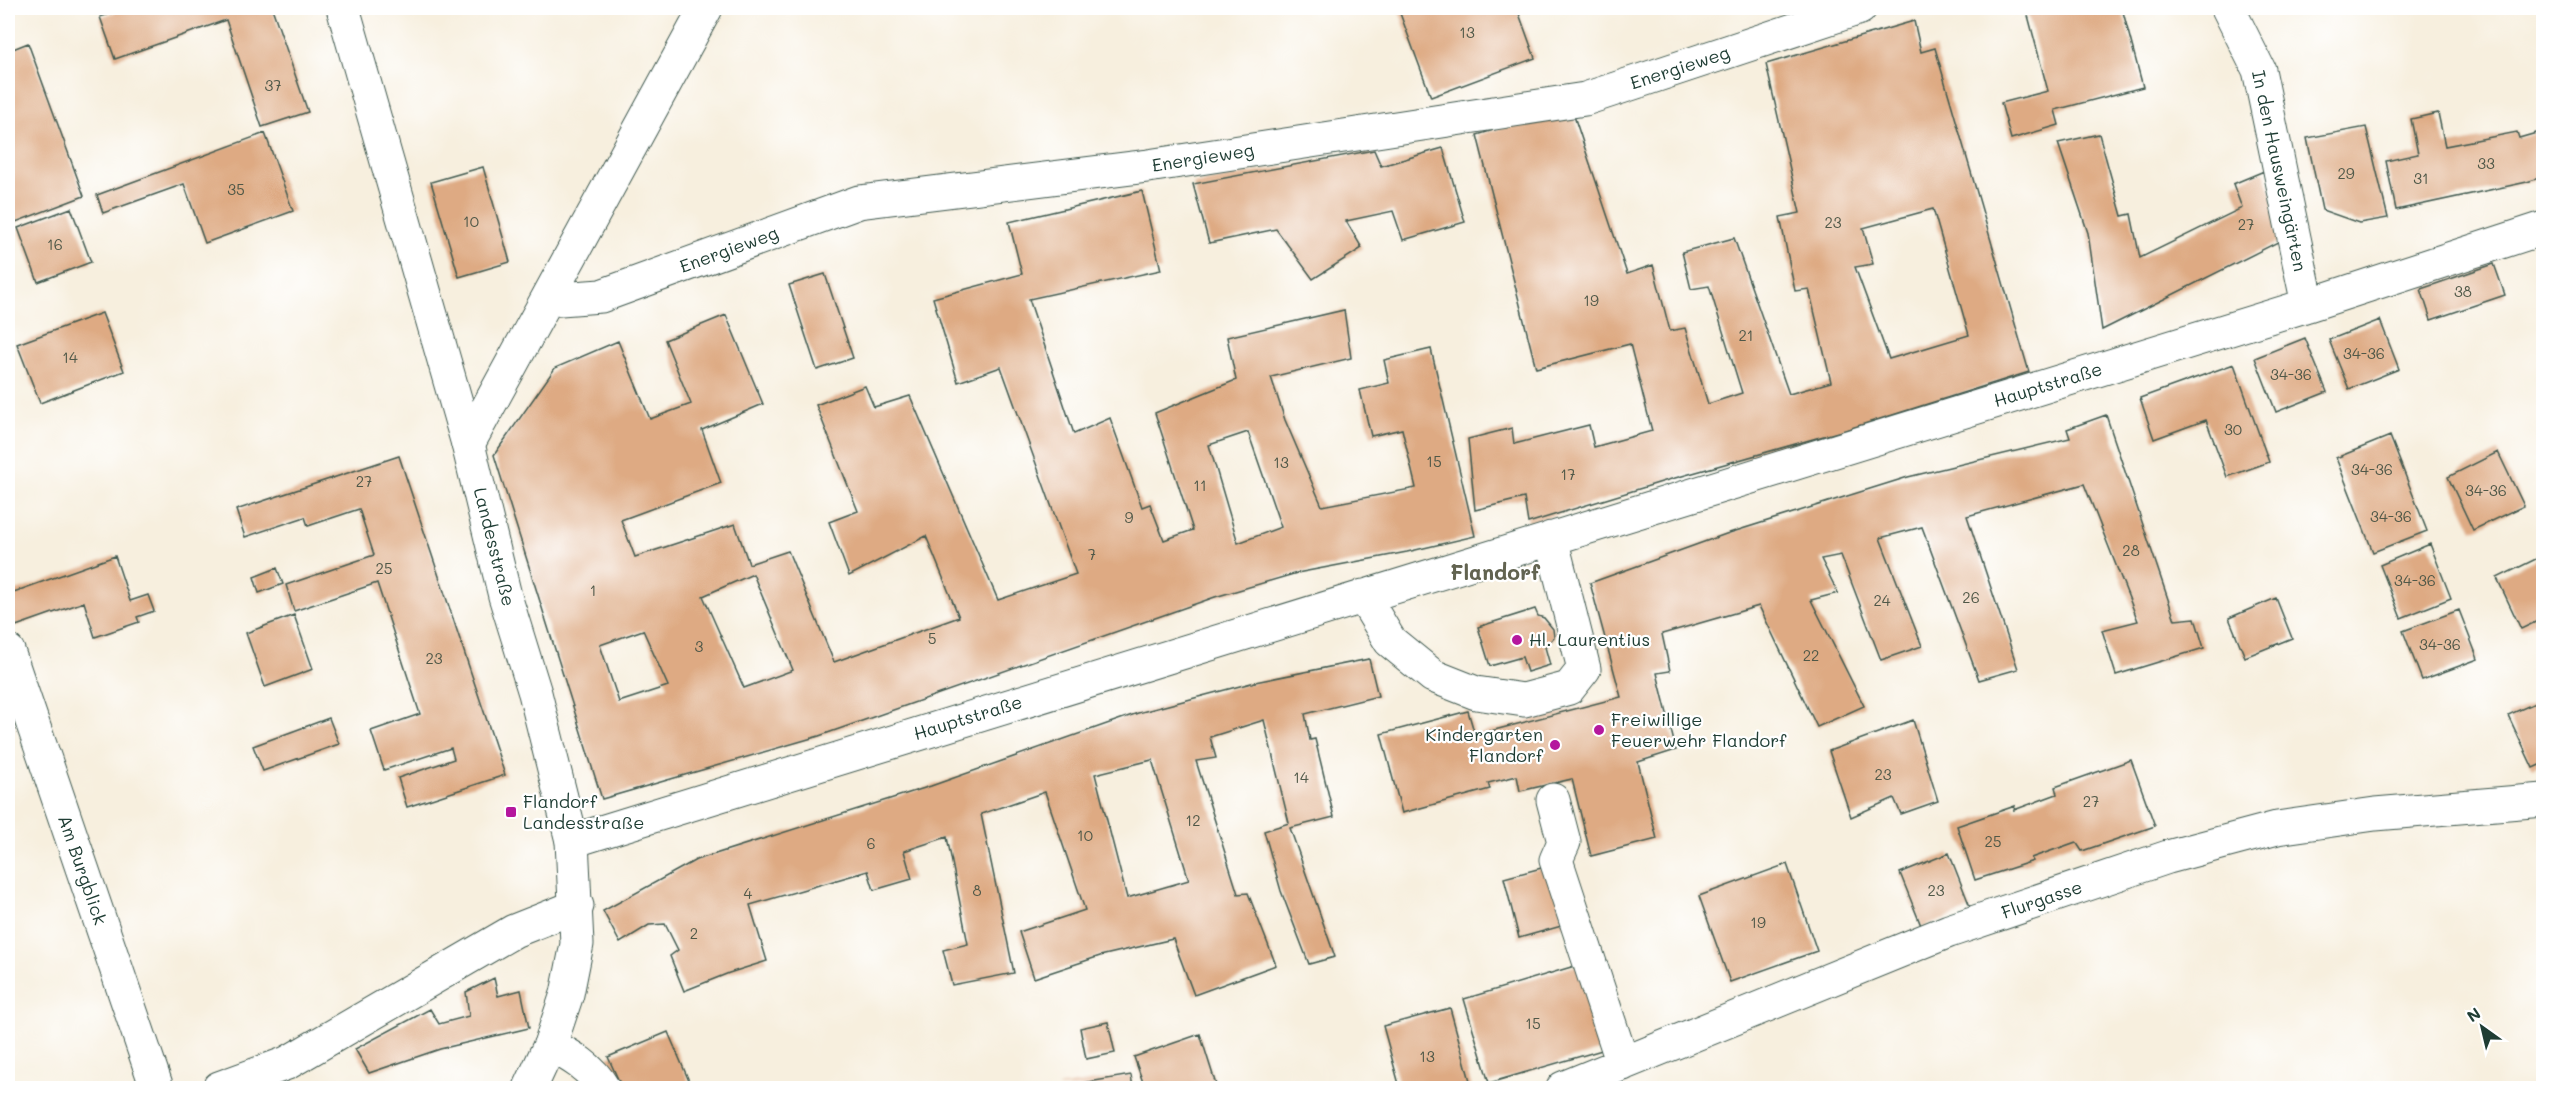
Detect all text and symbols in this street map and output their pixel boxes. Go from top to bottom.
house number: 13 [1459,22,1475,42]
street label: Energieweg [1627,40,1732,94]
street label: In den Hausweingärten [2247,68,2313,273]
house number: 37 [264,75,282,95]
street label: Energieweg [1150,137,1256,177]
house number: 33 [2477,153,2495,173]
house number: 29 [2337,163,2355,183]
house number: 31 [2413,168,2429,188]
house number: 35 [227,179,245,199]
house number: 10 [463,211,479,231]
house number: 23 [1824,212,1842,232]
house number: 27 [2238,214,2254,234]
street label: Energieweg [676,220,781,278]
house number: 16 [47,234,63,254]
house number: 38 [2454,281,2472,301]
house number: 19 [1583,290,1599,310]
house number: 21 [1738,325,1754,345]
house number: 34-36 [2343,343,2385,363]
house number: 14 [62,347,78,367]
street label: Hauptstraße [1990,356,2105,412]
house number: 34-36 [2270,364,2312,384]
house number: 30 [2224,419,2242,439]
house number: 15 [1426,451,1442,471]
house number: 13 [1273,452,1289,472]
house number: 34-36 [2351,459,2393,479]
house number: 17 [1560,464,1576,484]
house number: 27 [356,471,372,491]
house number: 11 [1193,475,1207,495]
house number: 34-36 [2465,480,2507,500]
street label: Landesstraße [469,485,521,609]
house number: 34-36 [2370,506,2412,526]
house number: 9 [1125,507,1134,527]
house number: 28 [2122,540,2140,560]
house number: 7 [1088,544,1096,564]
house number: 25 [375,558,393,578]
district label: Flandorf [1450,558,1541,585]
house number: 34-36 [2394,570,2436,590]
house number: 1 [590,580,596,600]
house number: 26 [1962,587,1980,607]
house number: 24 [1873,590,1891,610]
place label: Hl. Laurentius [1529,627,1650,651]
house number: 5 [928,628,936,648]
marker: Hl. Laurentius [1510,633,1524,647]
house number: 34-36 [2419,634,2461,654]
house number: 3 [695,636,704,656]
house number: 22 [1803,645,1819,665]
house number: 23 [425,648,443,668]
street label: Hauptstraße [910,689,1025,745]
place label: Freiwillige Feuerwehr Flandorf [1611,707,1787,752]
place label: Kindergarten Flandorf [1425,722,1544,767]
marker: Freiwillige Feuerwehr Flandorf [1592,723,1606,737]
marker: Kindergarten Flandorf [1548,738,1562,752]
house number: 23 [1874,764,1892,784]
house number: 14 [1293,767,1309,787]
place label: Flandorf Landesstraße [523,789,644,834]
house number: 27 [2083,791,2099,811]
marker: Flandorf Landesstraße [504,805,518,819]
house number: 12 [1185,810,1201,830]
street label: Am Burgblick [53,812,113,928]
house number: 10 [1077,825,1093,845]
house number: 25 [1984,831,2002,851]
house number: 6 [866,833,876,853]
street label: Flurgasse [1998,874,2085,924]
house number: 8 [972,880,982,900]
house number: 23 [1927,880,1945,900]
house number: 4 [744,883,753,903]
house number: 19 [1750,912,1766,932]
house number: 2 [690,923,698,943]
north arrow [2452,997,2512,1057]
text: N [2462,1002,2484,1026]
house number: 15 [1525,1013,1541,1033]
house number: 13 [1419,1046,1435,1066]

